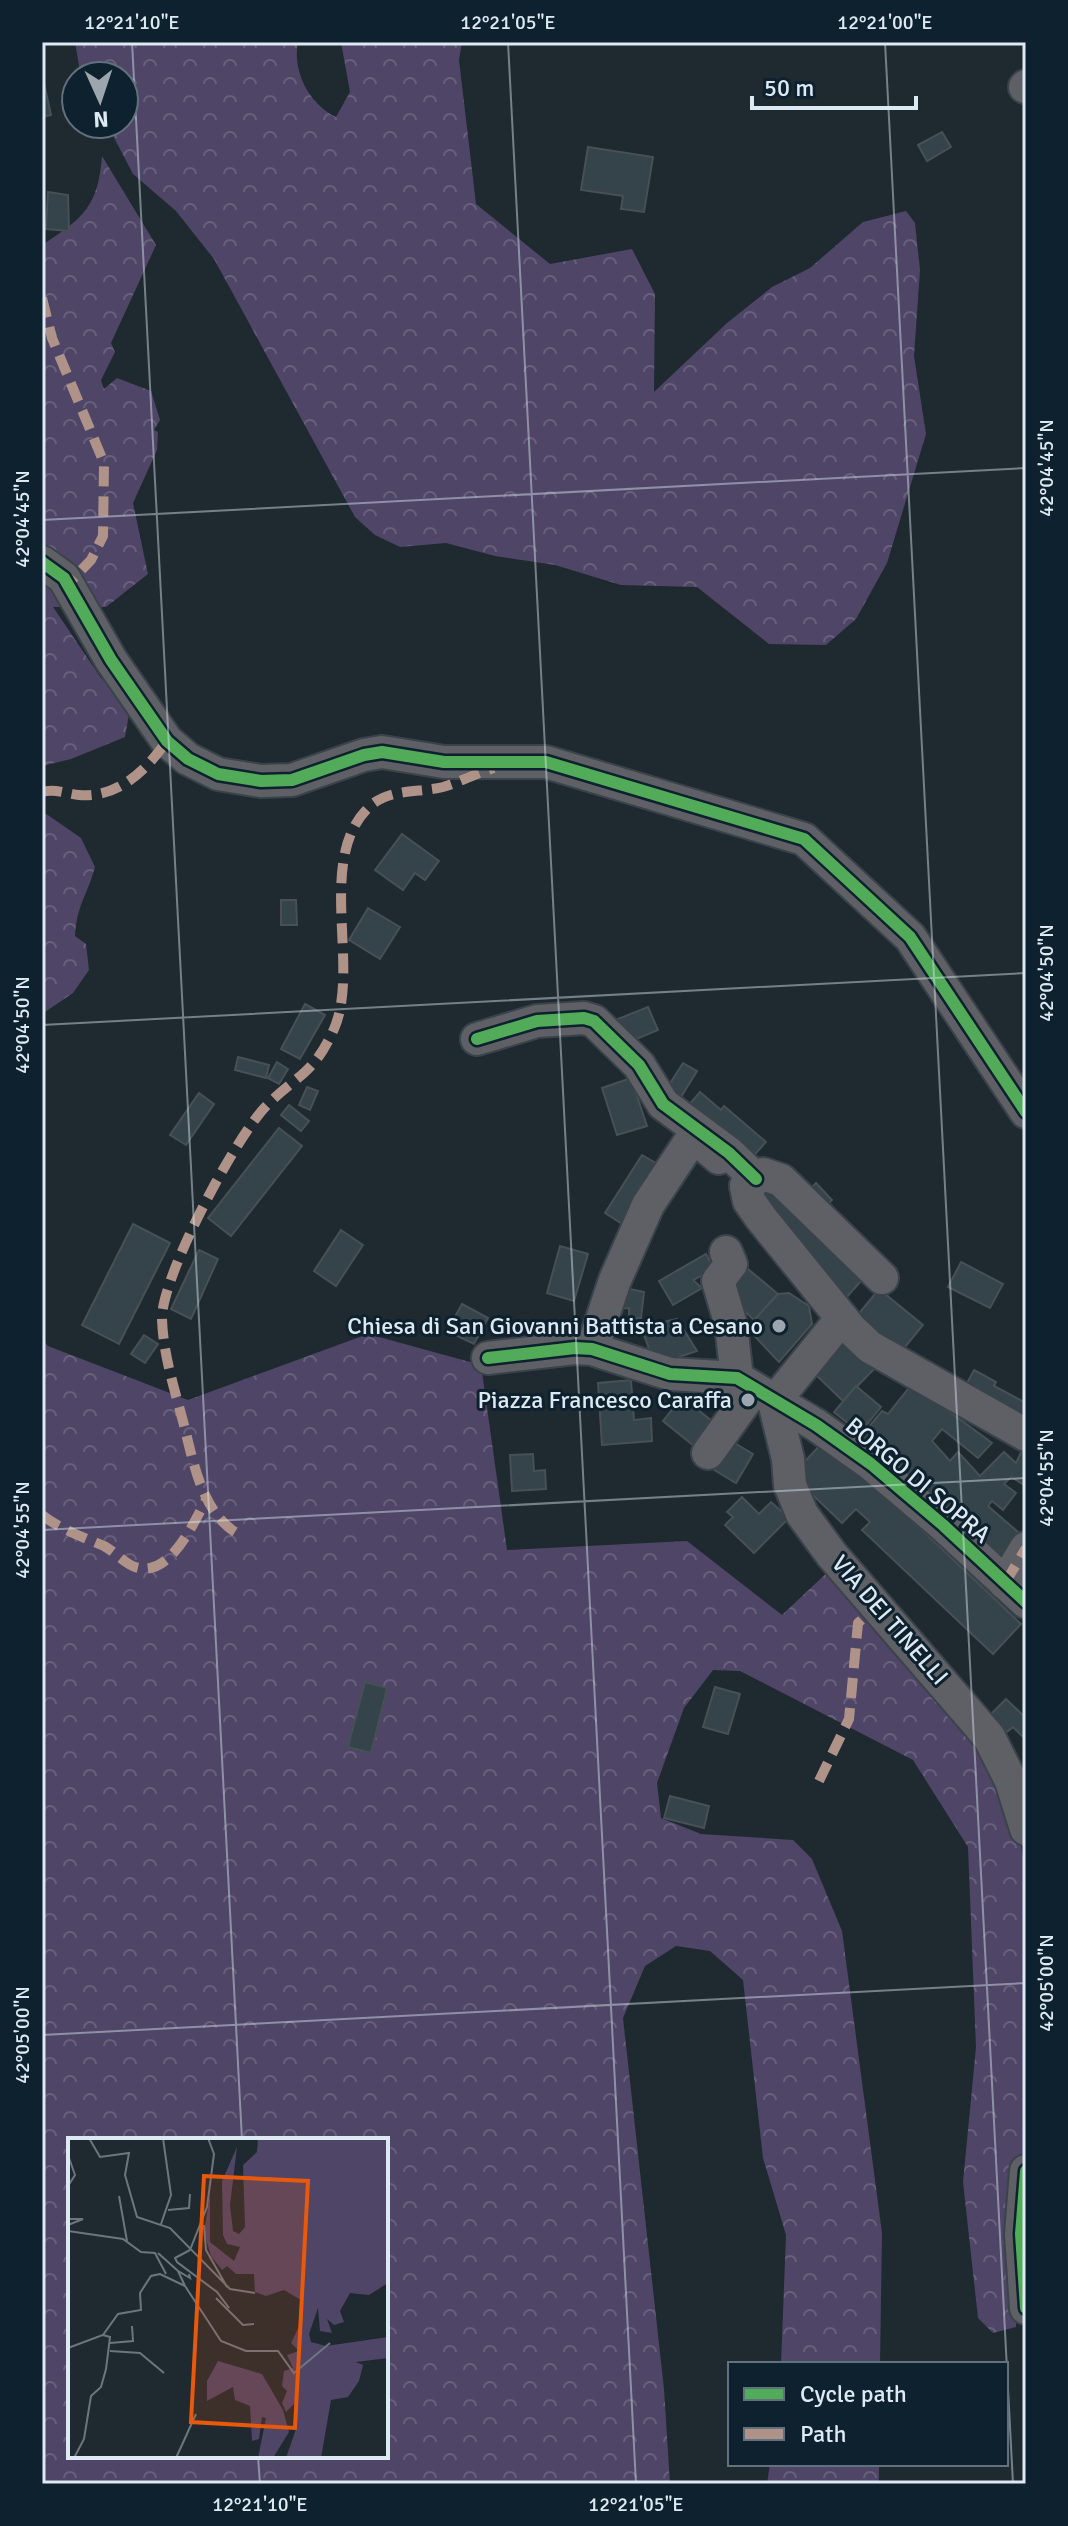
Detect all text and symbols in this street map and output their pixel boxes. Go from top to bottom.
text: 12°21'10"E [84,10,180,35]
text: 12°21'05"E [460,10,556,35]
text: 12°21'00"E [837,10,933,35]
north arrow [60,60,140,140]
scale bar [752,60,916,110]
text: 50 m [764,73,814,103]
text: N [93,106,109,133]
text: 42°04'45"N [1034,419,1059,517]
text: 42°04'45"N [10,470,35,568]
text: 42°04'50"N [1034,924,1059,1022]
text: 42°04'50"N [10,976,35,1074]
place label: Chiesa di San Giovanni Battista a Cesano [347,1311,763,1341]
marker: Chiesa di San Giovanni Battista a Cesano [770,1317,788,1335]
place label: Piazza Francesco Caraffa [477,1385,732,1415]
marker: Piazza Francesco Caraffa [739,1391,757,1409]
street label: BORGO DI SOPRA [839,1411,997,1550]
text: 42°04'55"N [1034,1429,1059,1527]
text: 42°04'55"N [10,1481,35,1579]
street label: VIA DEI TINELLI [825,1549,955,1691]
text: 42°05'00"N [1034,1934,1059,2032]
text: 42°05'00"N [10,1986,35,2084]
inset map [68,2138,388,2458]
legend [728,2362,1008,2466]
text: Cycle path [800,2379,907,2409]
text: Path [800,2419,846,2449]
text: 12°21'10"E [212,2492,308,2517]
text: 12°21'05"E [588,2492,684,2517]

